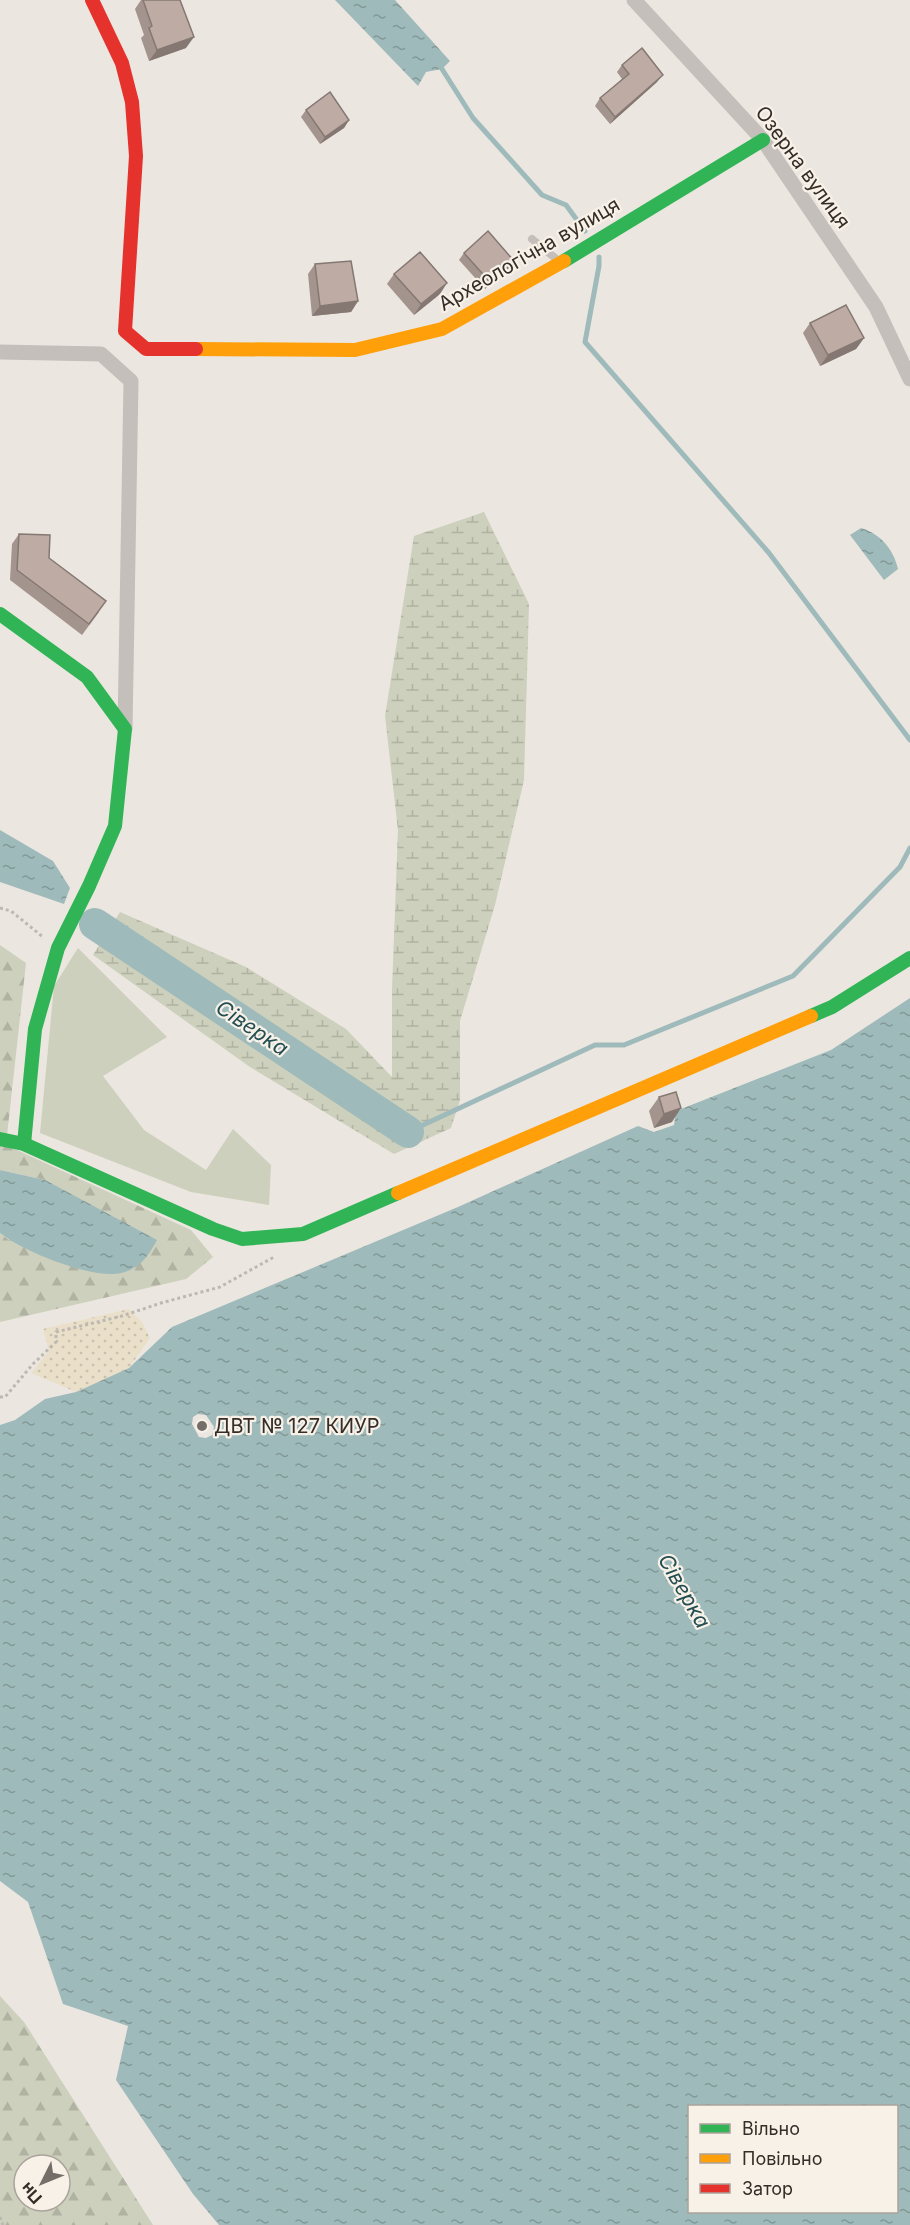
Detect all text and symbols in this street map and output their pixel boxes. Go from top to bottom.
street label: Озерна вулиця [750,101,856,233]
street label: Археологічна вулиця [434,192,624,316]
water label: Сіверка [211,994,293,1061]
place label: ДВТ № 127 КИУР [214,1414,379,1438]
marker: ДВТ № 127 КИУР [195,1419,209,1433]
water label: Сіверка [653,1549,716,1632]
legend [688,2105,898,2213]
text: Вільно [742,2118,800,2139]
text: Повільно [742,2148,823,2169]
north arrow [12,2153,72,2213]
text: Пн [16,2178,46,2208]
text: Затор [742,2178,793,2199]

